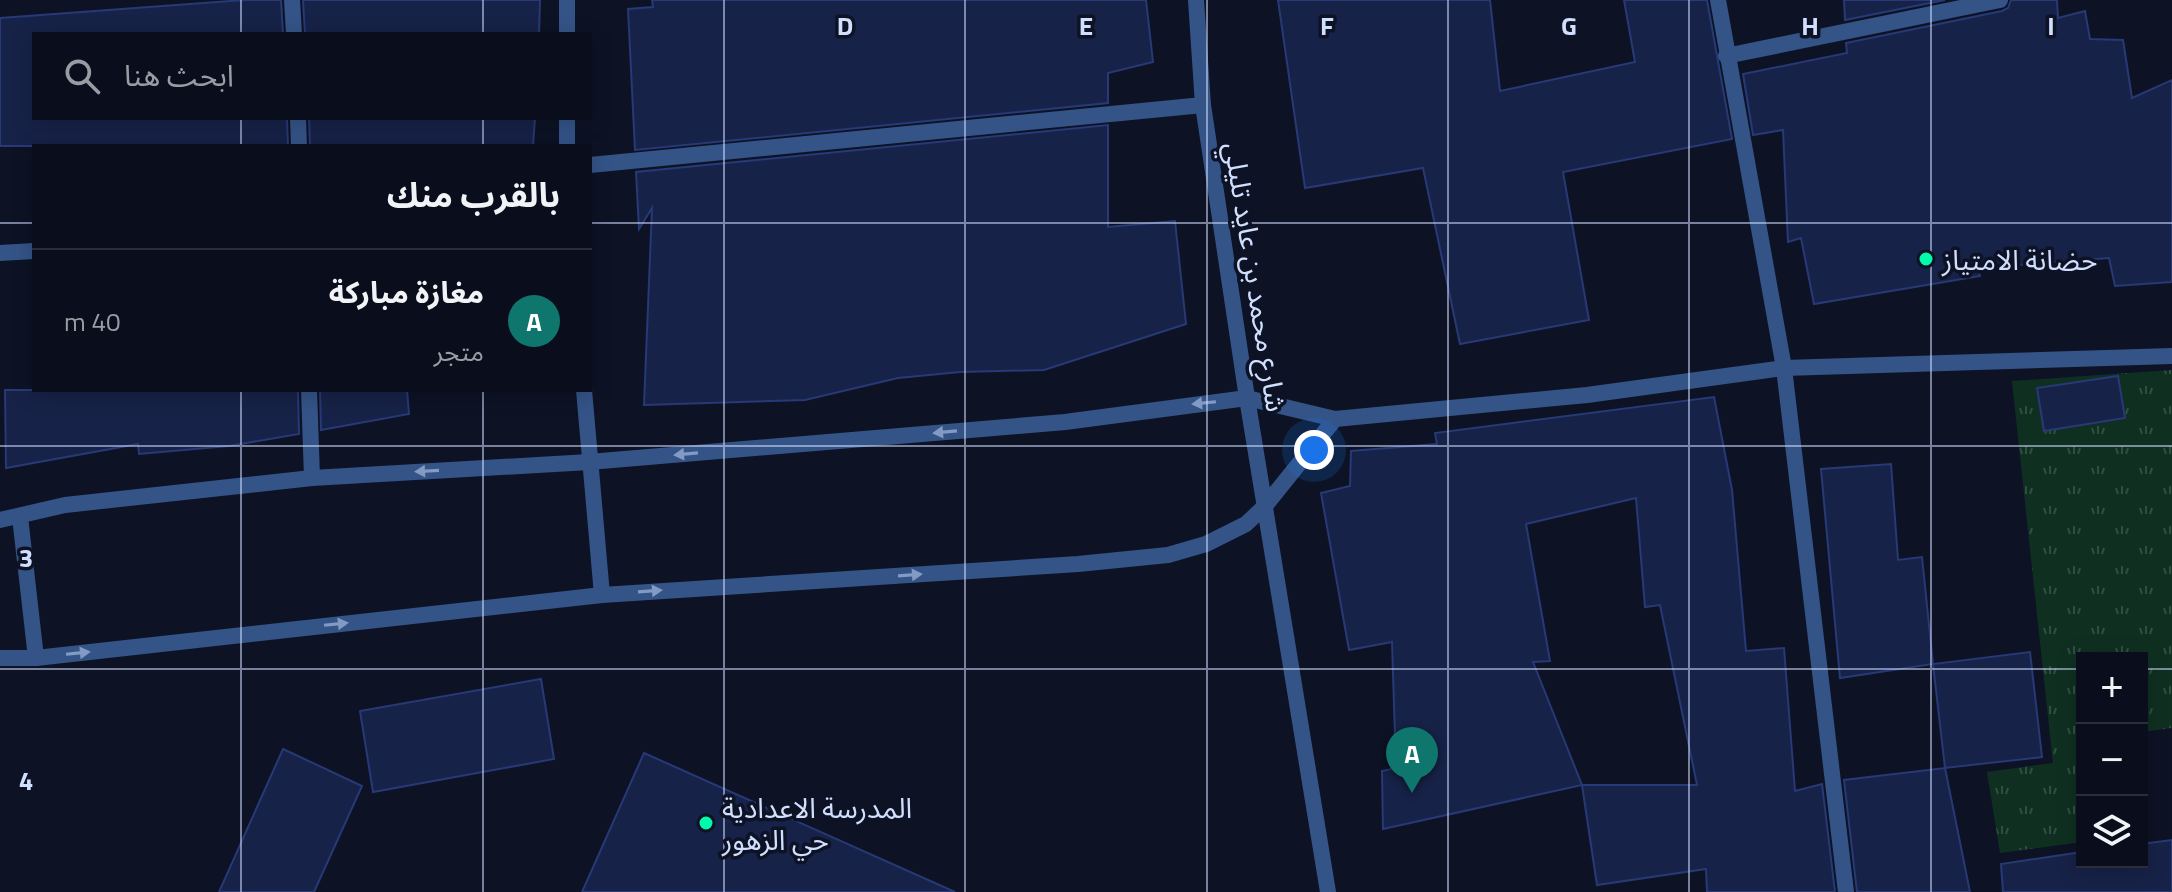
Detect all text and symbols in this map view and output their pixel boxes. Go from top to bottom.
text: D [837,6,853,45]
text: E [1079,6,1093,45]
text: F [1320,6,1334,45]
text: G [1561,6,1577,45]
text: H [1801,6,1819,45]
text: I [2047,6,2055,45]
search box [32,32,592,120]
text: ابحث هنا [124,52,234,98]
icon: search [60,54,104,98]
street label: شارع محمد بن عايد تليلي [1213,139,1299,415]
text: بالقرب منك [387,168,560,220]
place label: حضانة الامتياز [1941,238,2098,281]
marker: حضانة الامتياز [1917,250,1935,268]
text: مغازة مباركة [329,269,484,315]
text: 40 m [64,302,121,341]
text: A [526,302,542,341]
text: متجر [434,332,484,371]
one-way arrow [1191,396,1216,409]
one-way arrow [933,426,958,439]
your location [1294,430,1334,470]
one-way arrow [673,448,698,461]
one-way arrow [414,465,439,478]
text: 3 [19,538,33,577]
one-way arrow [898,568,923,581]
one-way arrow [638,585,663,598]
one-way arrow [324,618,349,631]
one-way arrow [66,647,91,660]
map controls [2076,652,2148,868]
button: + [2076,652,2148,724]
button: − [2076,724,2148,796]
pin: A [1386,727,1438,793]
text: 4 [19,761,33,800]
place label: المدرسة الاعدادية حي الزهور [721,786,912,861]
button: layers [2076,796,2148,868]
marker: المدرسة الاعدادية حي الزهور [697,814,715,832]

